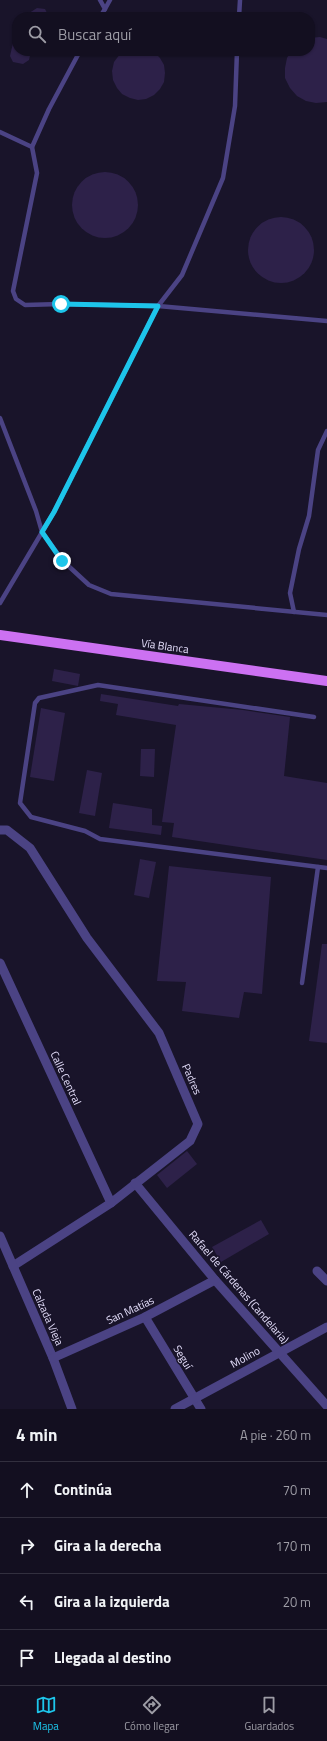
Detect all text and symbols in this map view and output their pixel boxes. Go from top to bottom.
search box [12,12,315,56]
icon: search [26,23,48,45]
text: Buscar aquí [58,23,131,46]
route start [52,295,70,313]
route end [53,552,71,570]
street label: Vía Blanca [140,635,190,657]
street label: Calle Central [47,1049,85,1107]
street label: Padres [178,1061,206,1097]
street label: Rafael de Cárdenas (Candelaria) [185,1227,293,1347]
street label: Calzada Vieja [28,1286,68,1348]
street label: San Matías [103,1292,157,1328]
street label: Seguí [170,1342,197,1373]
street label: Molino [227,1342,263,1372]
text: 4 min [16,1422,57,1448]
text: A pie · 260 m [240,1425,311,1445]
text: Continúa [54,1478,112,1501]
icon: ahead [16,1479,38,1501]
text: 70 m [283,1480,311,1500]
text: Gira a la derecha [54,1534,161,1557]
icon: right [16,1535,38,1557]
text: 170 m [275,1536,311,1556]
text: Gira a la izquierda [54,1590,170,1613]
icon: left [16,1591,38,1613]
text: 20 m [283,1592,311,1612]
text: Llegada al destino [54,1646,171,1669]
icon: arrive [16,1647,38,1669]
tab: Mapa [33,1694,59,1734]
tab: Cómo llegar [124,1694,179,1734]
tab: Guardados [244,1694,294,1734]

